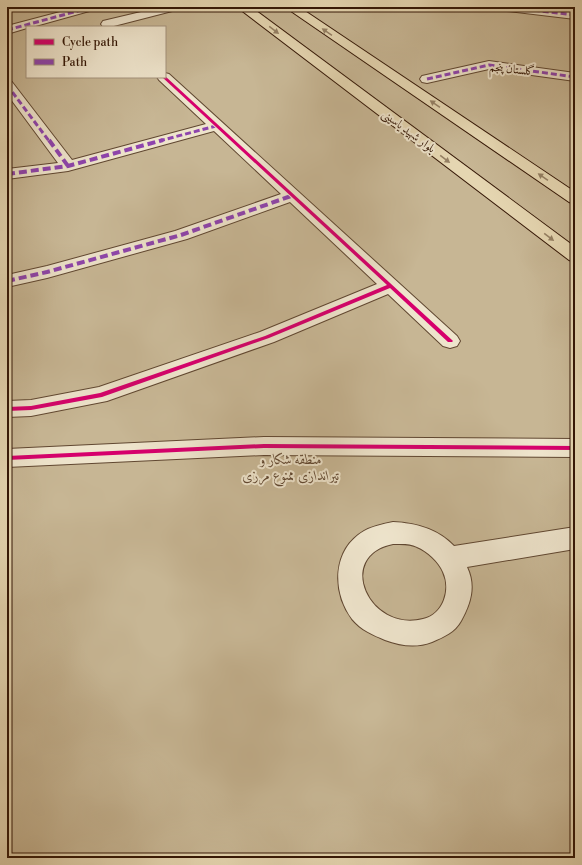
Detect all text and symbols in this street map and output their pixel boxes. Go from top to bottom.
legend [26,26,166,78]
one-way arrow [269,26,280,35]
one-way arrow [322,28,332,36]
text: Cycle path [62,35,118,50]
text: Path [62,55,87,70]
street label: گلستان پنجم [488,59,536,82]
one-way arrow [430,100,440,108]
street label: بلوار شهید یاسینی [378,106,438,157]
one-way arrow [440,155,451,163]
one-way arrow [537,173,548,181]
one-way arrow [544,232,555,241]
park label: منطقه شکار و تیراندازی ممنوع مرزی [242,451,340,487]

